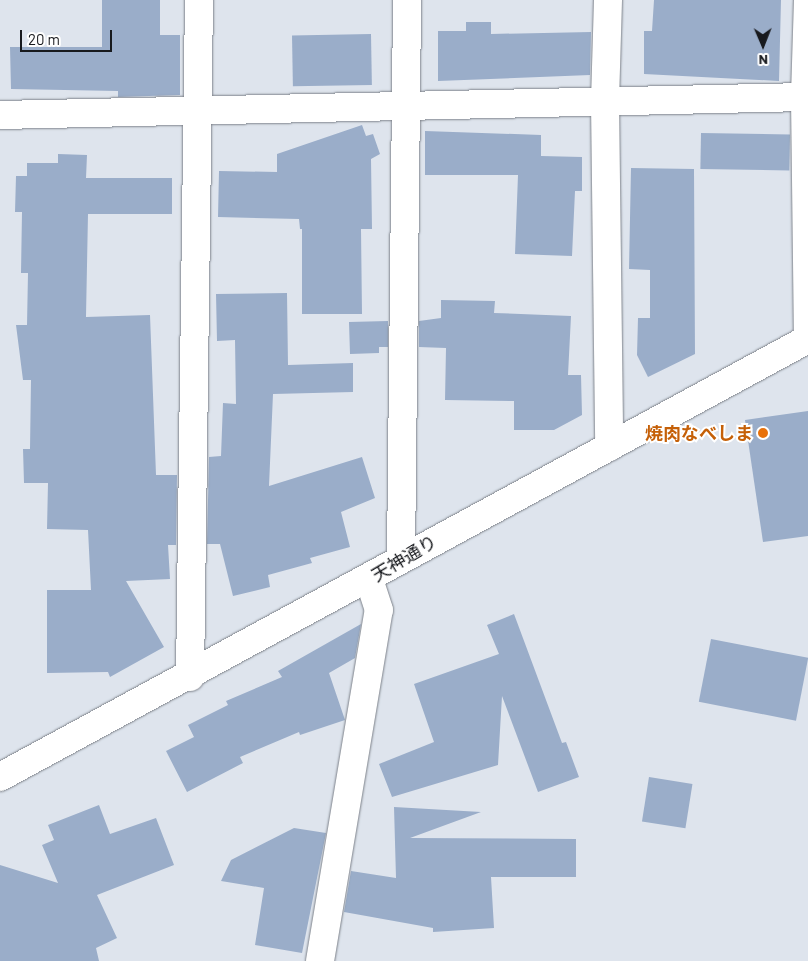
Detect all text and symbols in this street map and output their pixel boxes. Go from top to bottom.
scale bar [22,20,115,52]
north arrow [738,20,788,70]
text: 20 m [28,30,60,48]
text: N [758,52,768,69]
place label: 焼肉なべしま [645,422,753,444]
marker: 焼肉なべしま [757,427,769,439]
street label: 天神通り [368,530,440,586]

